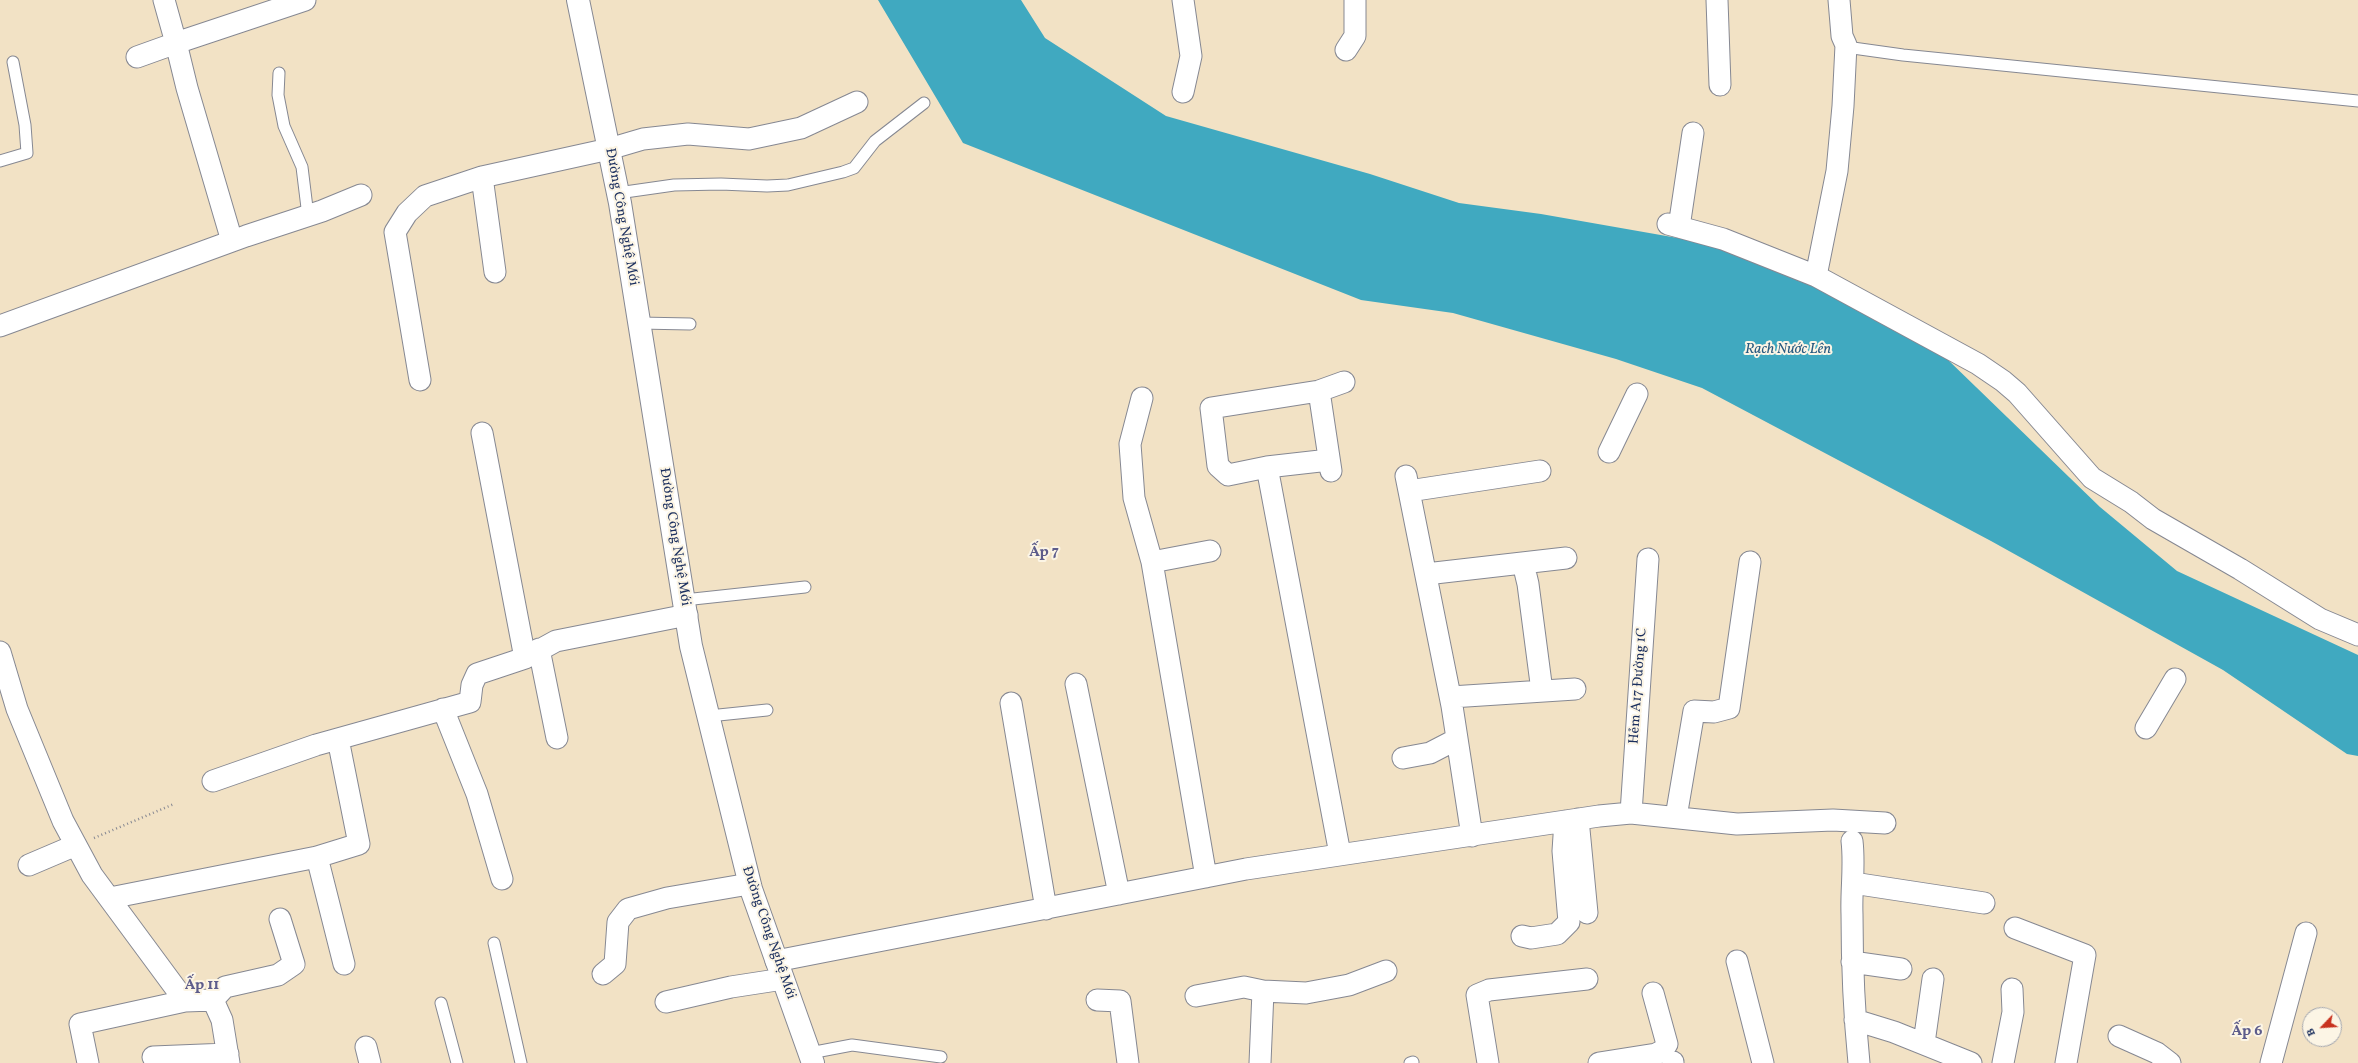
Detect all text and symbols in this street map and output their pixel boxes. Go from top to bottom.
street label: Đường Công Nghệ Mới [601,147,641,287]
water label: Rạch Nước Lên [1745,341,1831,359]
street label: Đường Công Nghệ Mới [655,467,693,607]
district label: Ấp 7 [1029,544,1059,562]
street label: Hẻm A17 Đường 1C [1627,627,1651,745]
street label: Đường Công Nghệ Mới [737,864,799,1002]
district label: Ấp 11 [185,977,219,995]
north arrow [2302,1007,2342,1047]
district label: Ấp 6 [2232,1023,2262,1041]
text: B [2303,1025,2320,1038]

